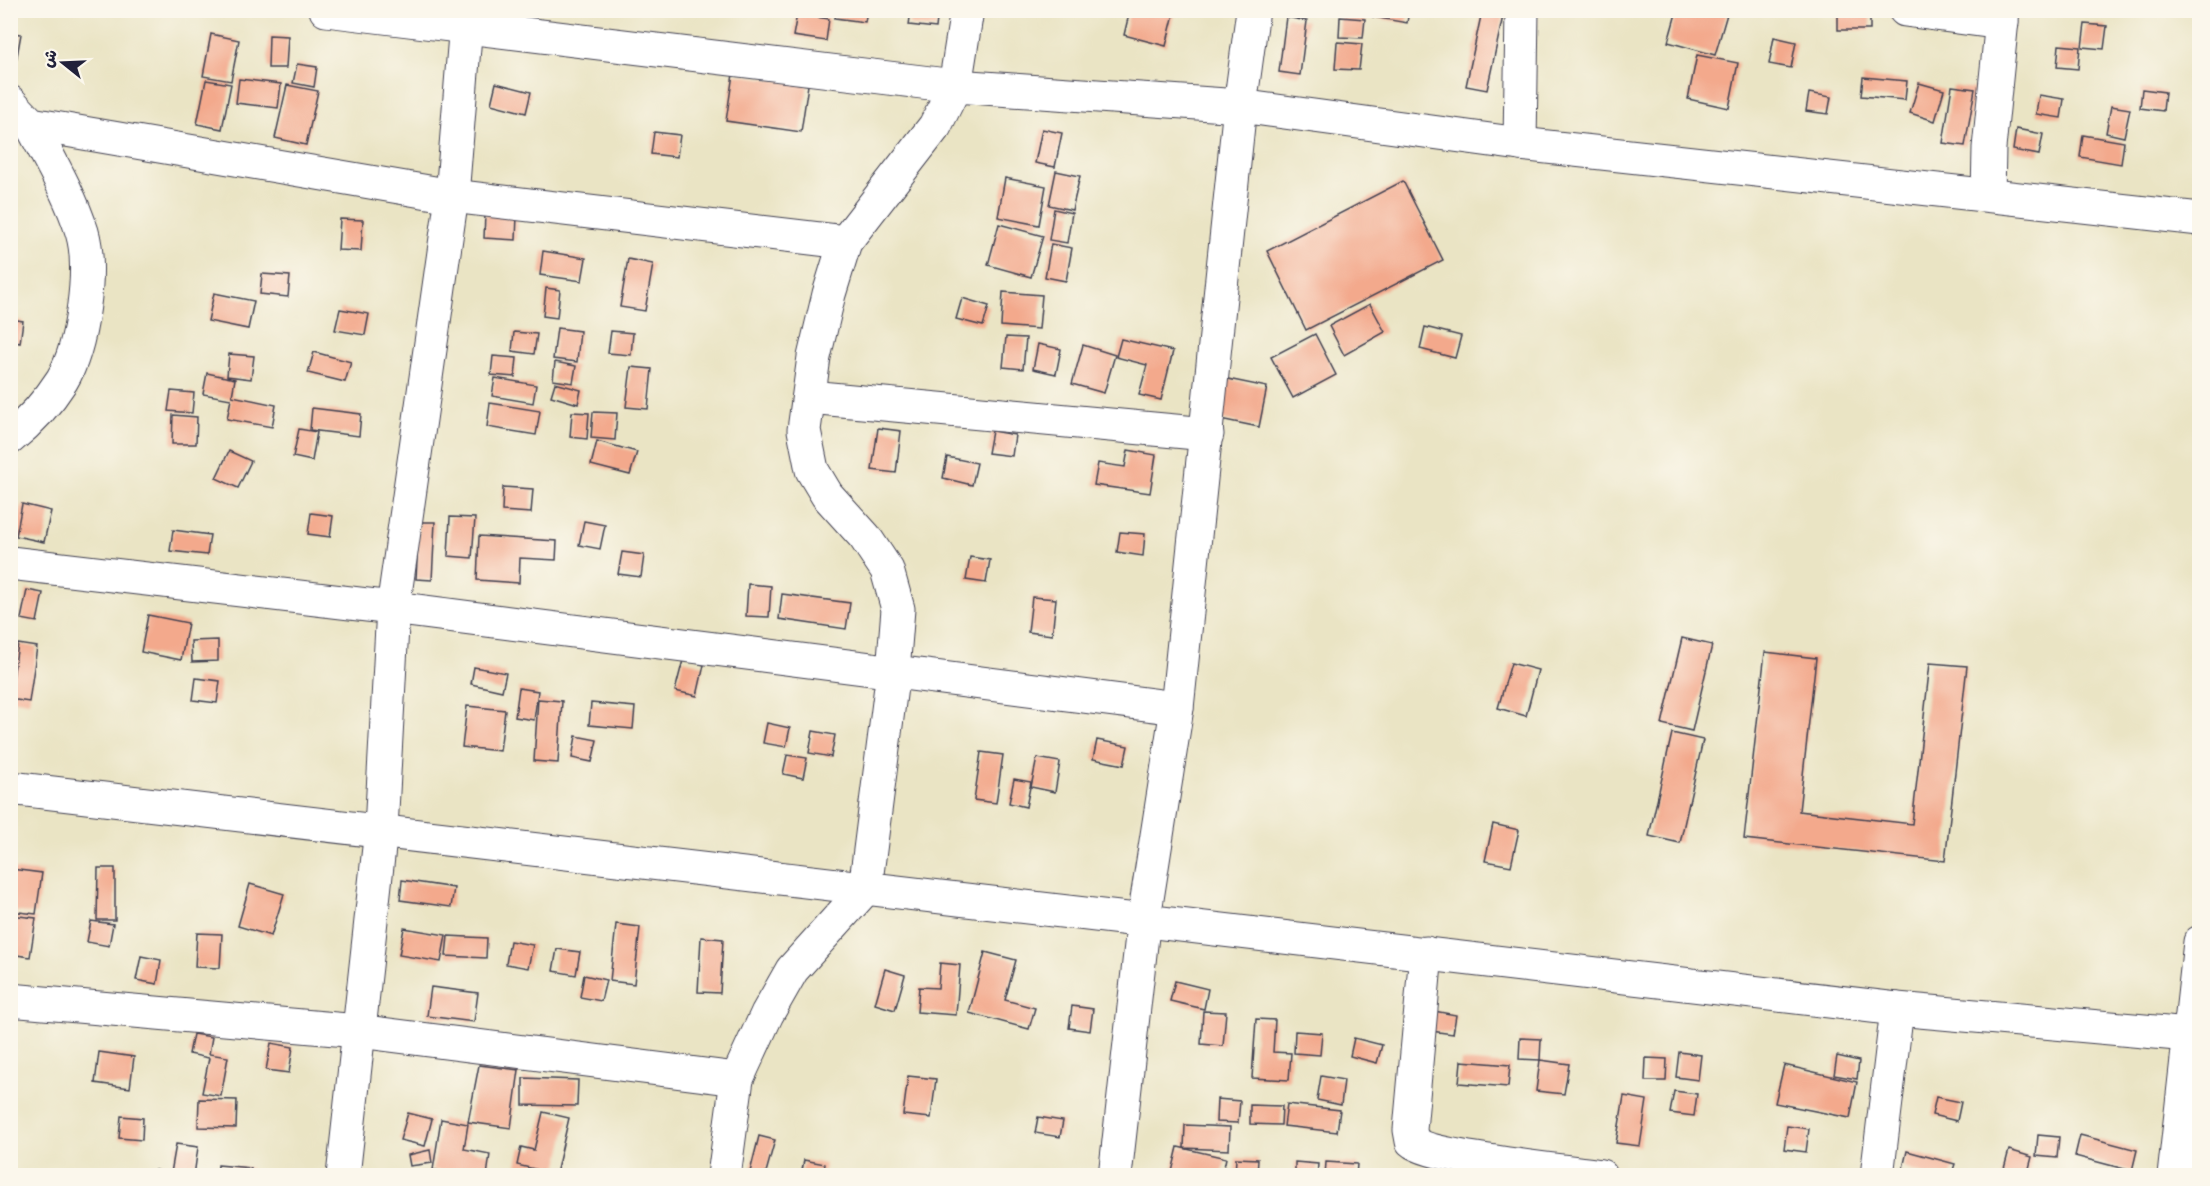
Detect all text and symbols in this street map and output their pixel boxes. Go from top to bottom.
north arrow [33,33,93,93]
text: ش [37,47,63,70]

